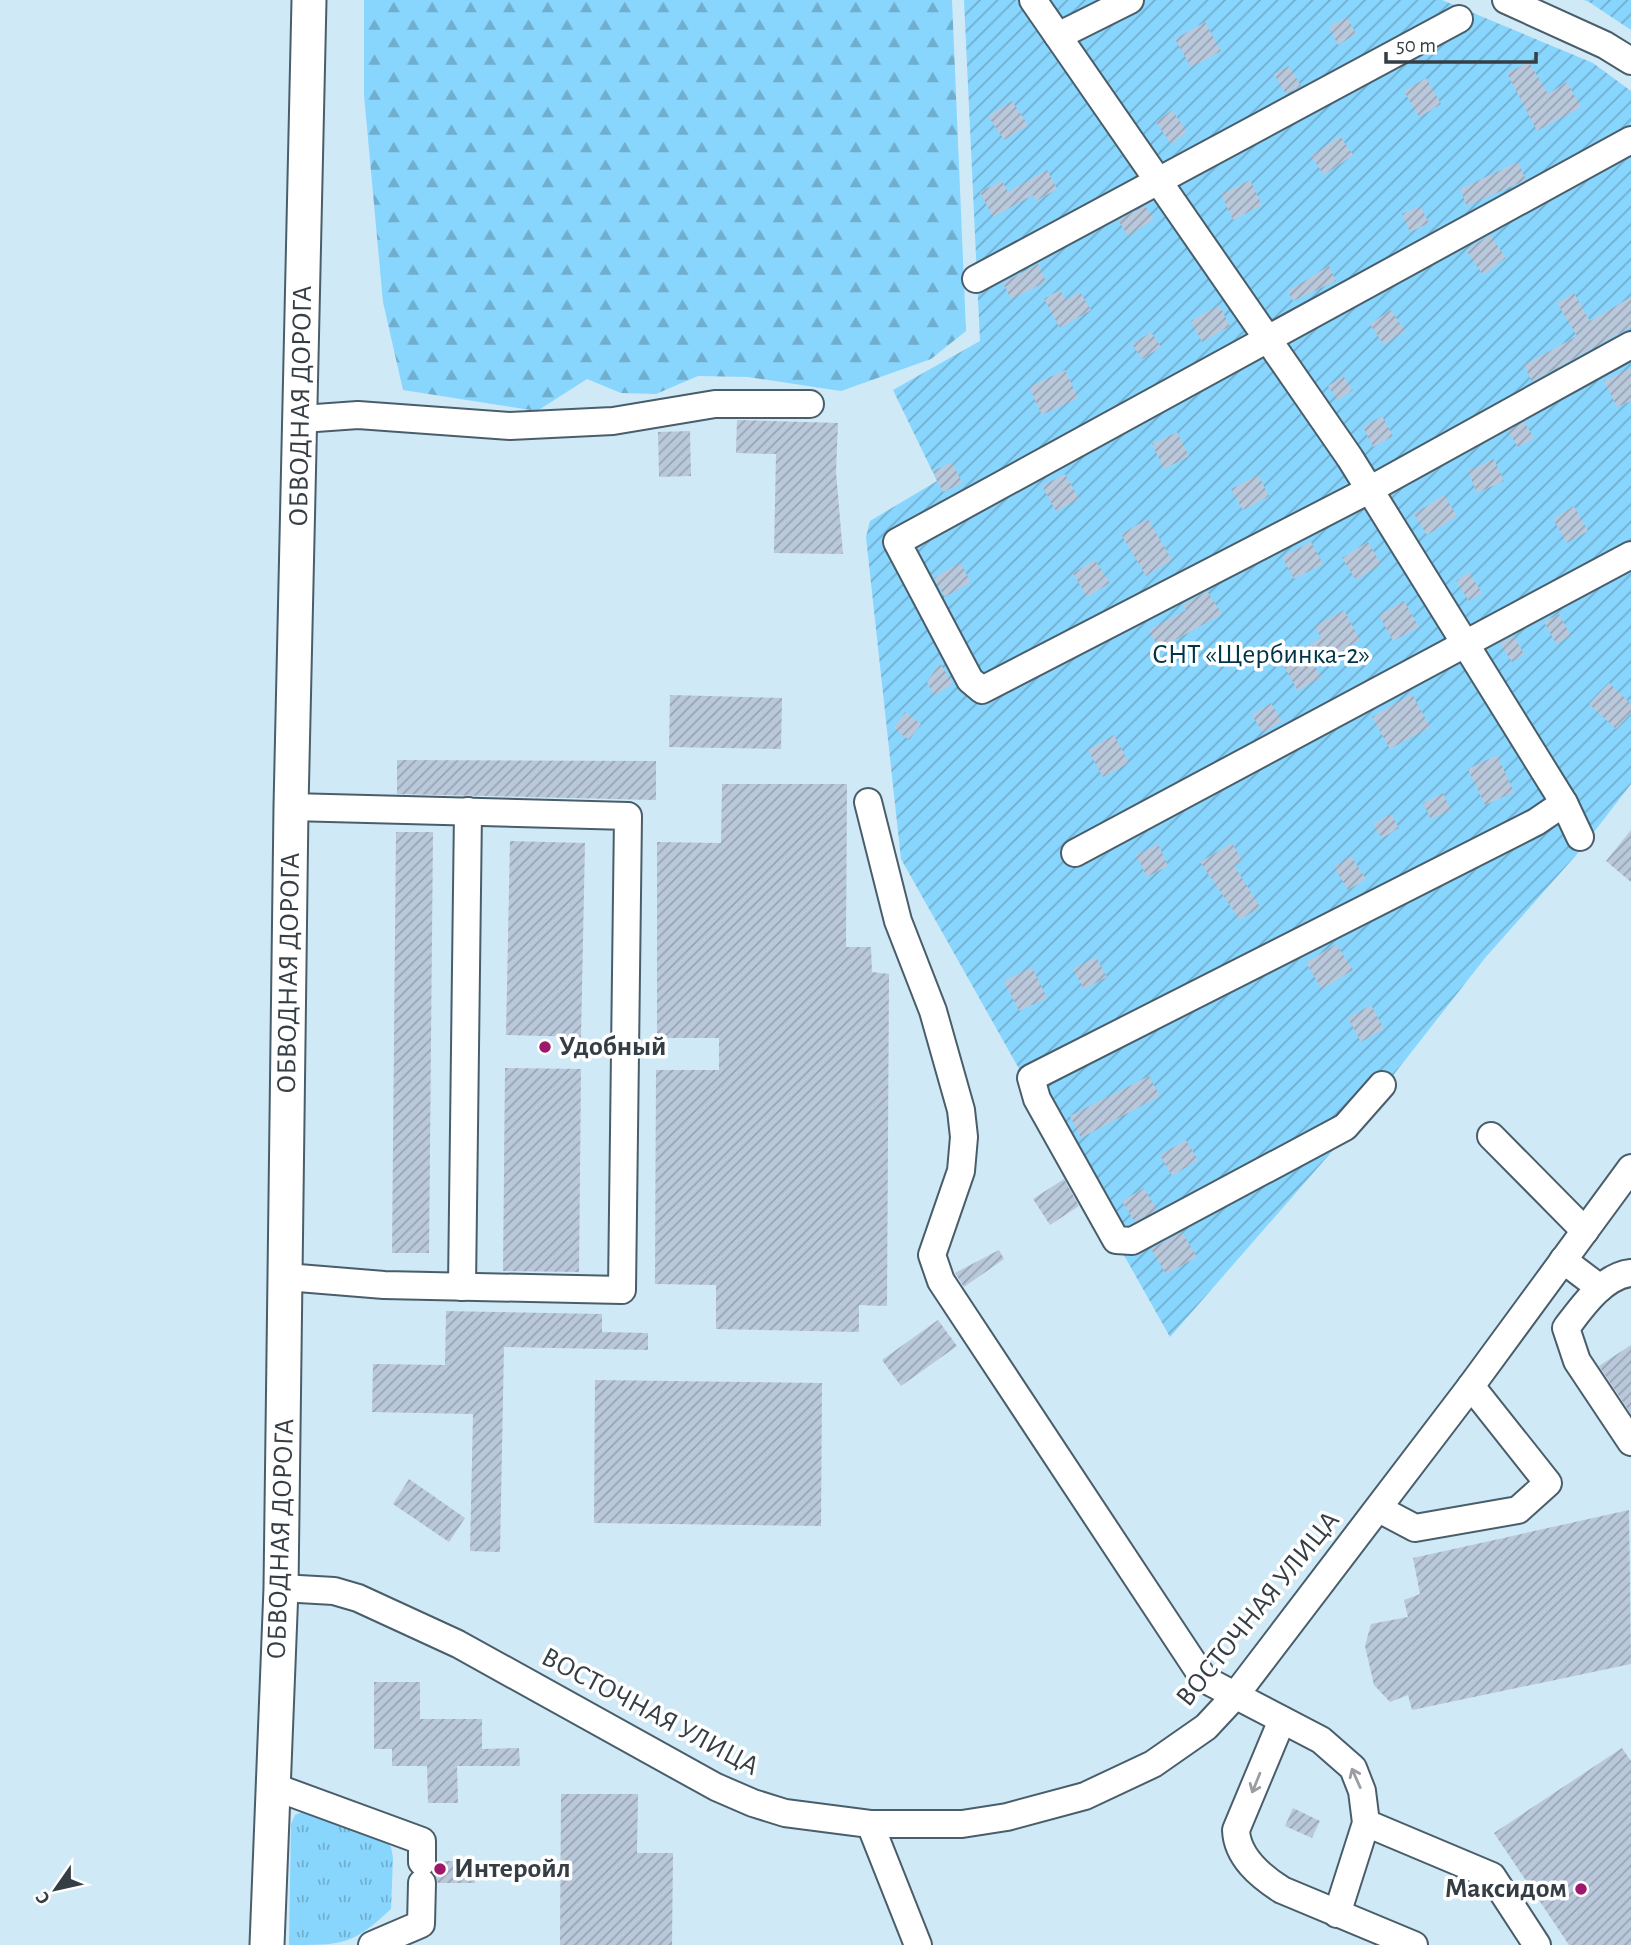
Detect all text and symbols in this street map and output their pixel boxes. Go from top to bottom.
scale bar [1386,21,1536,65]
text: 50 m [1396,35,1436,56]
street label: ОБВОДНАЯ ДОРОГА [285,285,317,527]
park label: СНТ «Щербинка-2» [1152,641,1370,669]
street label: ОБВОДНАЯ ДОРОГА [273,852,305,1094]
place label: Удобный [559,1033,667,1061]
marker: Удобный [537,1039,553,1055]
street label: ОБВОДНАЯ ДОРОГА [263,1418,299,1660]
street label: ВОСТОЧНАЯ УЛИЦА [1171,1506,1345,1712]
street label: ВОСТОЧНАЯ УЛИЦА [537,1643,763,1781]
one-way arrow [1349,1768,1362,1789]
one-way arrow [1248,1772,1261,1794]
north arrow [21,1854,91,1924]
place label: Интеройл [454,1855,571,1883]
marker: Интеройл [432,1861,448,1877]
place label: Максидом [1445,1875,1567,1903]
marker: Максидом [1573,1881,1589,1897]
text: С [32,1888,54,1907]

